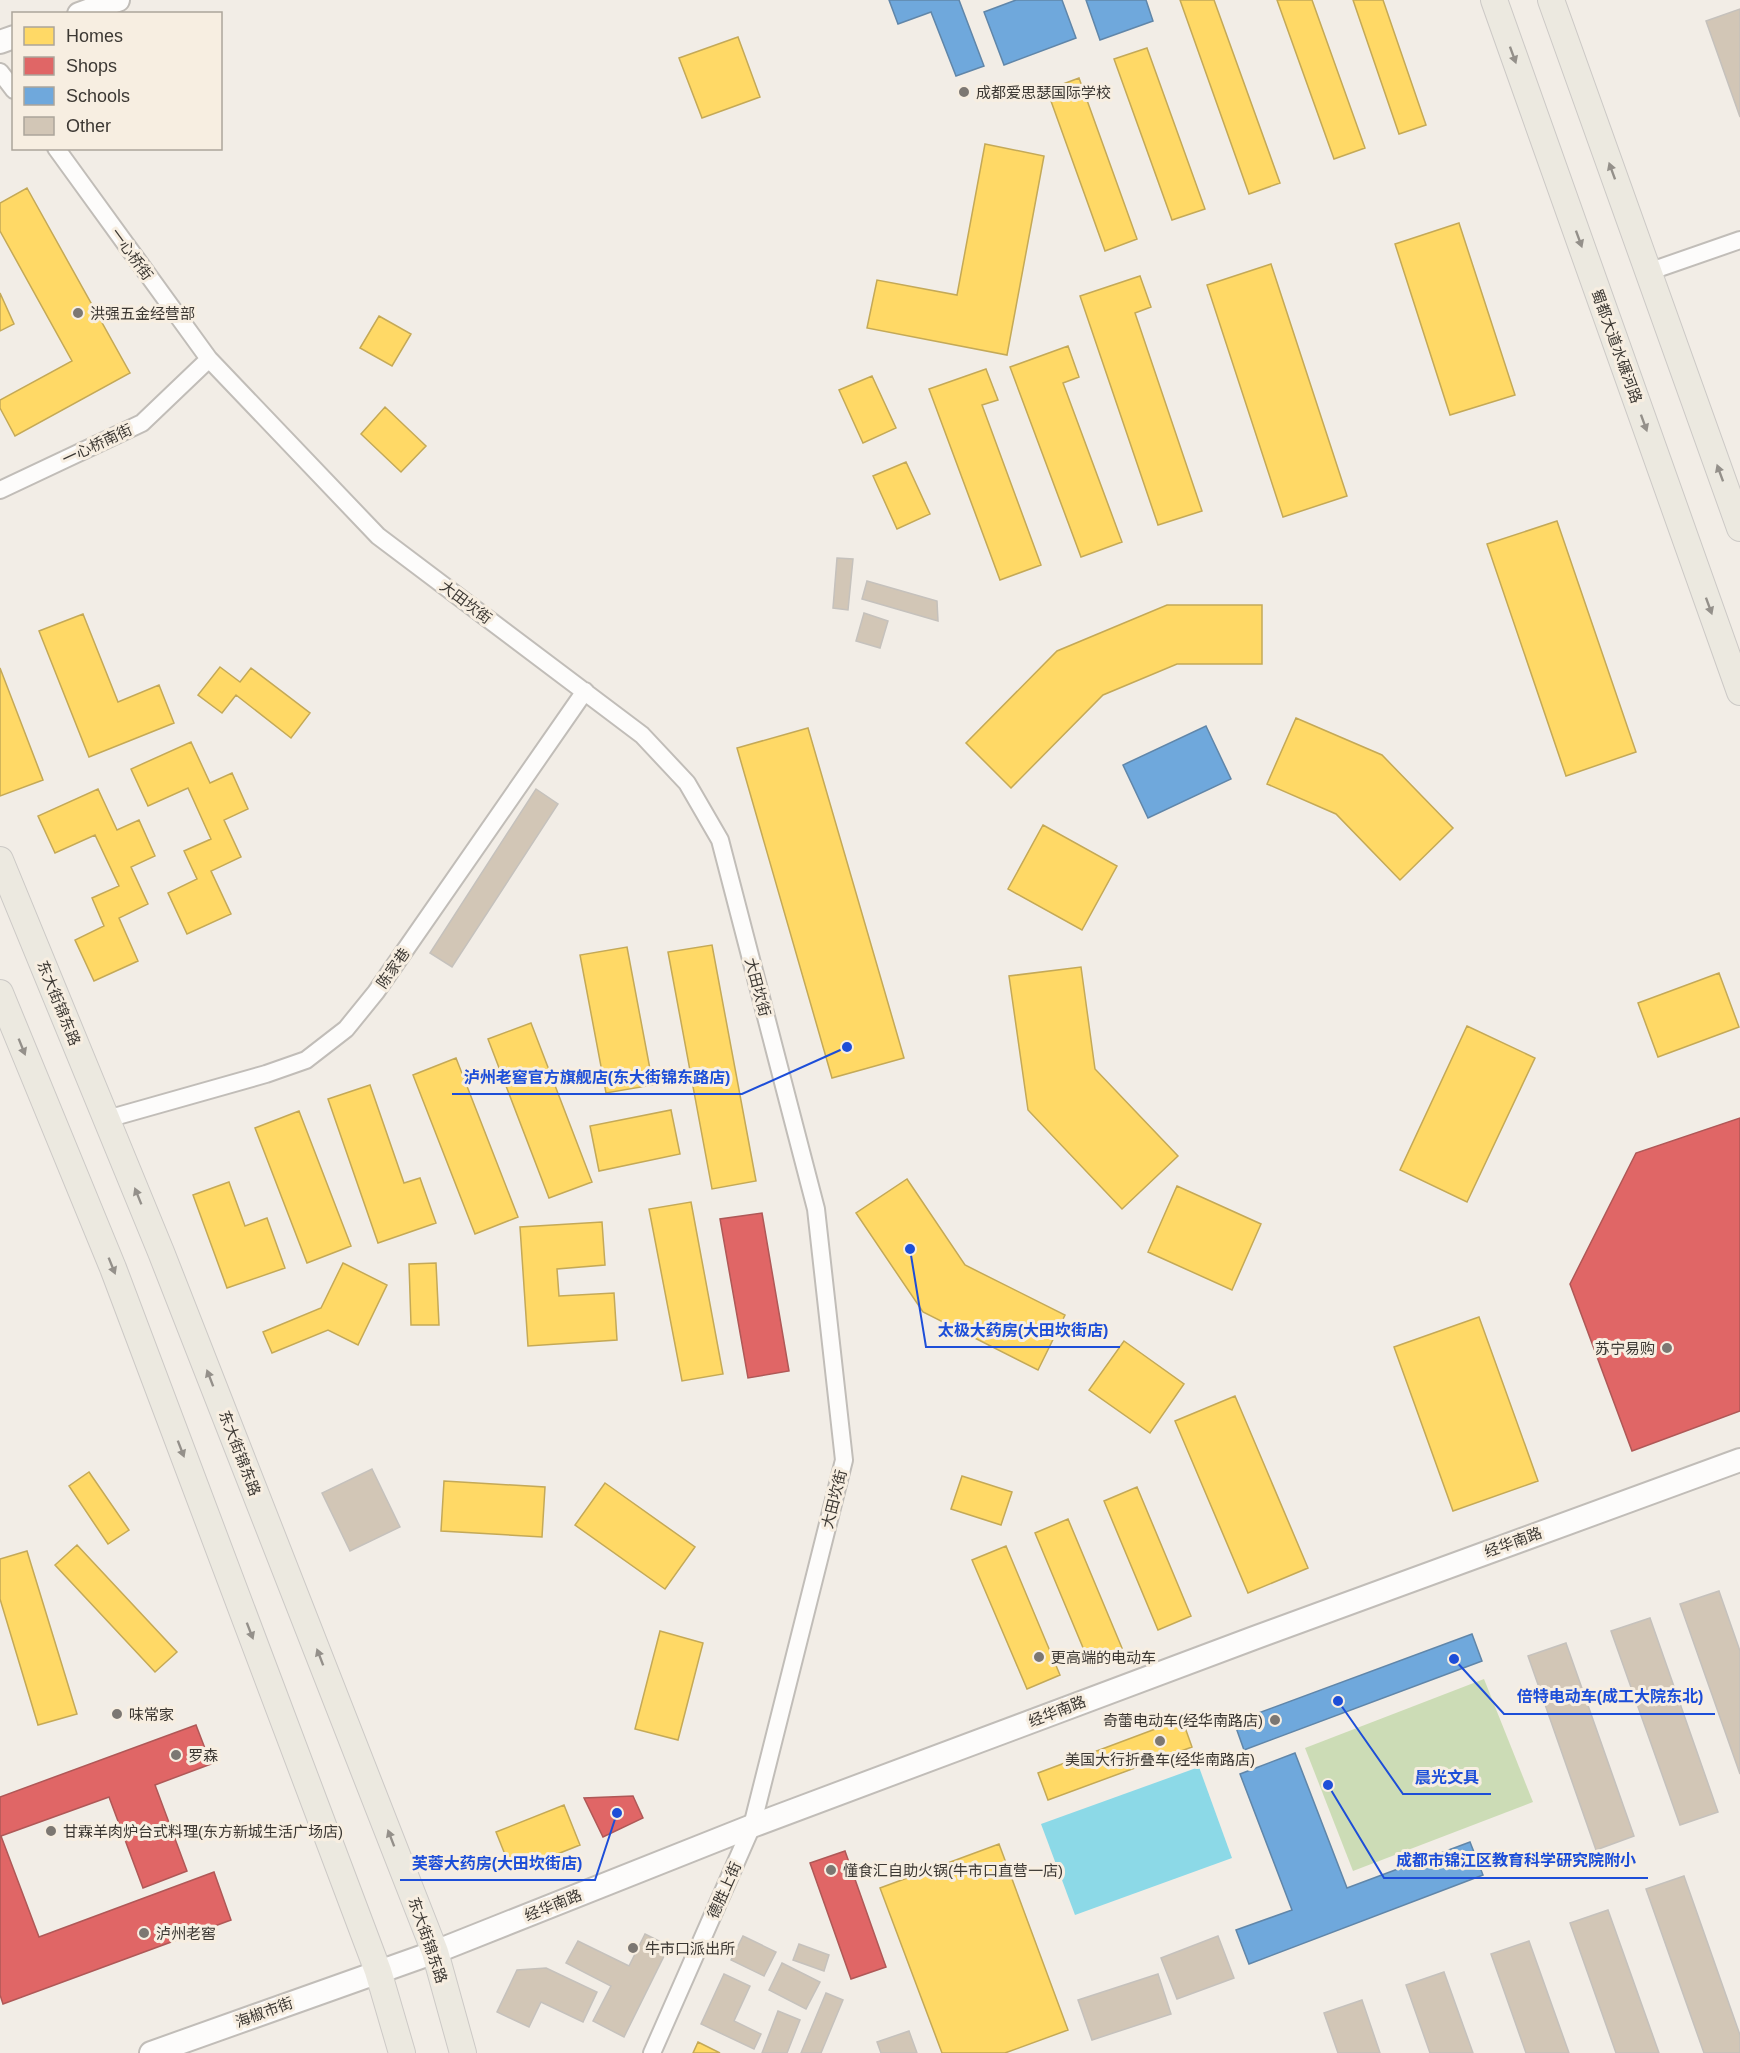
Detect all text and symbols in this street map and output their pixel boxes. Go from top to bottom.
legend [12,12,222,150]
text: Homes [66,26,123,46]
one-way arrow [1509,46,1519,64]
text: Shops [66,56,117,76]
place label: 成都爱思瑟国际学校 [976,84,1111,101]
marker: 成都爱思瑟国际学校 [957,85,971,99]
text: Schools [66,86,130,106]
text: Other [66,116,111,136]
one-way arrow [1607,162,1617,180]
street label: 一心桥街 [107,225,157,283]
one-way arrow [1574,230,1584,248]
street label: 蜀都大道水碾河路 [1588,287,1646,405]
place label: 洪强五金经营部 [90,305,195,322]
marker: 洪强五金经营部 [71,306,85,320]
one-way arrow [1640,414,1650,432]
street label: 一心桥南街 [59,420,135,468]
one-way arrow [1715,464,1725,482]
street label: 大田坎街 [437,577,495,627]
one-way arrow [1705,597,1715,615]
street label: 陈家巷 [373,945,413,991]
street label: 大田坎街 [742,956,774,1018]
street label: 东大街锦东路 [34,958,84,1048]
one-way arrow [18,1038,27,1056]
callout: 泸州老窖官方旗舰店(东大街锦东路店) [452,1060,742,1094]
text: 泸州老窖官方旗舰店(东大街锦东路店) [464,1068,730,1086]
one-way arrow [133,1187,143,1205]
one-way arrow [108,1257,118,1275]
callout: 太极大药房(大田坎街店) [926,1313,1120,1347]
text: 太极大药房(大田坎街店) [938,1321,1108,1339]
place label: 苏宁易购 [1595,1340,1655,1357]
marker: 苏宁易购 [1660,1341,1674,1355]
one-way arrow [205,1368,215,1386]
street label: 东大街锦东路 [216,1408,264,1498]
one-way arrow [177,1440,187,1458]
street label: 大田坎街 [818,1468,850,1530]
street label: 经华南路 [1482,1524,1544,1560]
one-way arrow [246,1622,255,1640]
one-way arrow [315,1648,324,1666]
place label: 更高端的电动车 [1051,1649,1156,1666]
marker: 更高端的电动车 [1032,1650,1046,1664]
callout: 倍特电动车(成工大院东北) [1504,1680,1715,1714]
text: 倍特电动车(成工大院东北) [1517,1687,1703,1705]
street label: 经华南路 [1026,1692,1088,1730]
place label: 味常家 [129,1706,174,1723]
marker: 味常家 [110,1707,124,1721]
place label: 奇蕾电动车(经华南路店) [1103,1712,1263,1729]
marker: 奇蕾电动车(经华南路店) [1268,1713,1282,1727]
marker: 美国大行折叠车(经华南路店) [1153,1734,1167,1748]
place label: 罗森 [188,1747,218,1764]
marker: 罗森 [169,1748,183,1762]
place label: 美国大行折叠车(经华南路店) [1065,1751,1255,1768]
callout: 晨光文具 [1403,1760,1491,1794]
text: 晨光文具 [1415,1769,1479,1786]
place label: 甘霖羊肉炉台式料理(东方新城生活广场店) [63,1823,343,1840]
marker: 甘霖羊肉炉台式料理(东方新城生活广场店) [44,1824,58,1838]
one-way arrow [386,1829,396,1847]
callout: 成都市锦江区教育科学研究院附小 [1384,1844,1648,1878]
callout: 芙蓉大药房(大田坎街店) [400,1846,595,1880]
text: 成都市锦江区教育科学研究院附小 [1396,1851,1636,1869]
text: 芙蓉大药房(大田坎街店) [412,1854,582,1872]
street label: 德胜上街 [704,1859,744,1921]
place label: 懂食汇自助火锅(牛市口直营一店) [843,1862,1063,1879]
marker: 懂食汇自助火锅(牛市口直营一店) [824,1863,838,1877]
street label: 经华南路 [522,1886,584,1924]
street label: 东大街锦东路 [405,1895,451,1985]
place label: 泸州老窖 [156,1925,216,1942]
marker: 泸州老窖 [137,1926,151,1940]
place label: 牛市口派出所 [645,1940,735,1957]
marker: 牛市口派出所 [626,1941,640,1955]
street label: 海椒市街 [233,1994,295,2030]

